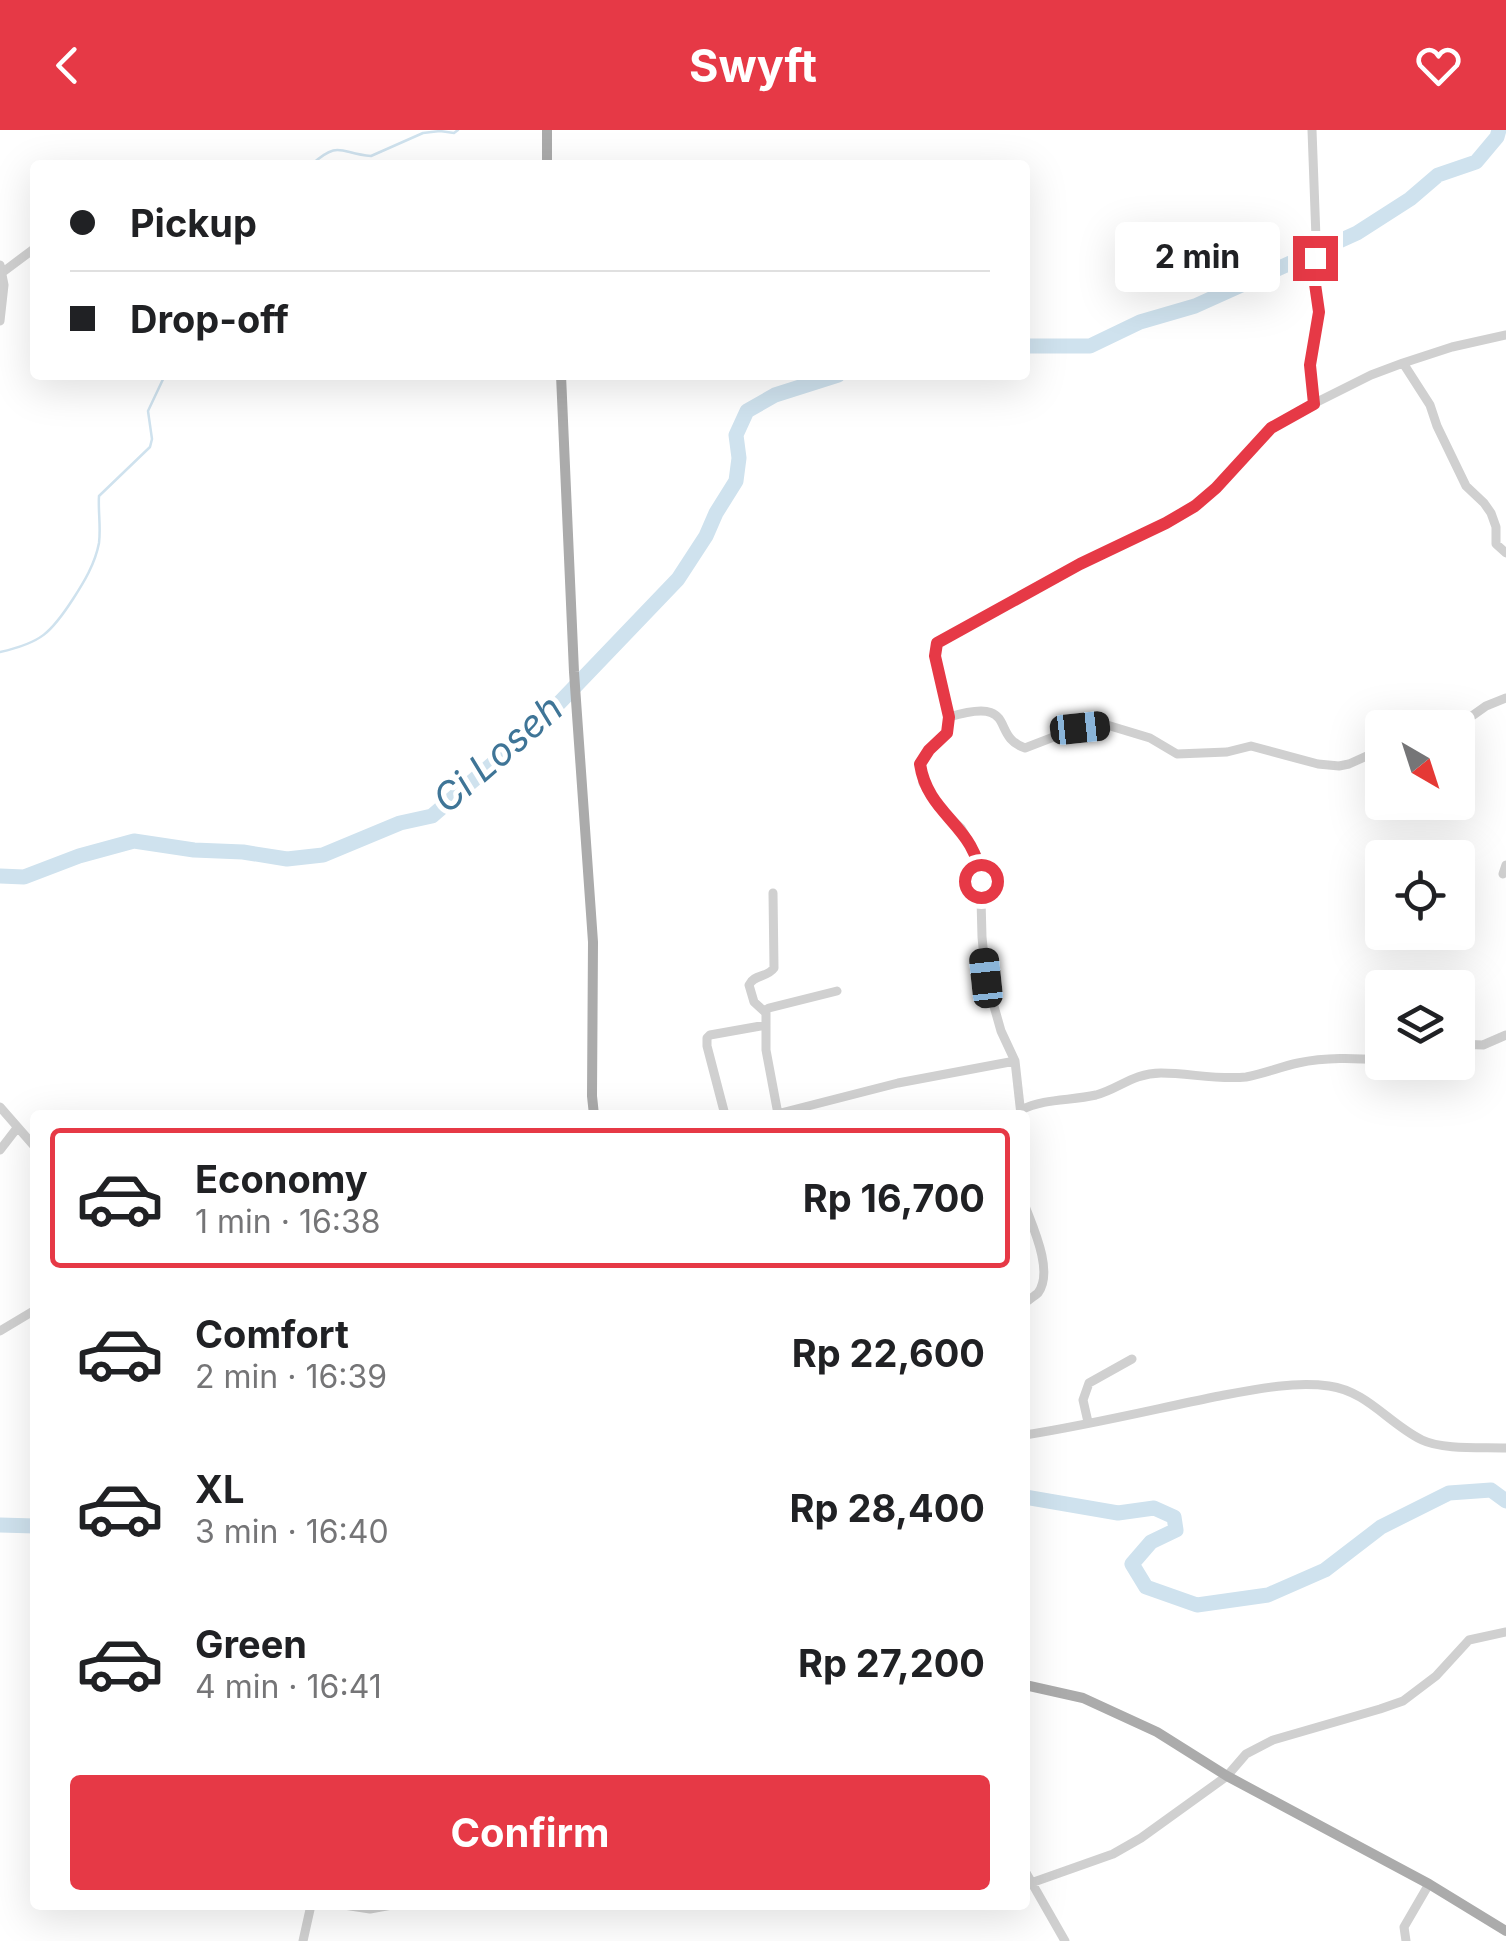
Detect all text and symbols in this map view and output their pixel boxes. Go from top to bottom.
icon: back [40,38,95,93]
text: Swyft [689,38,817,93]
icon: heart [1411,38,1466,93]
text: Pickup [130,200,257,246]
callout: 2 min [1115,223,1280,293]
route end [1293,236,1338,281]
text: 2 min [1155,237,1240,276]
text: Drop-off [130,296,289,342]
water label: Ci Loseh [423,685,571,822]
car [1049,710,1111,746]
north arrow [1365,710,1475,820]
map controls [1365,710,1475,1080]
button: locate [1365,840,1475,950]
route start [959,859,1004,904]
car [968,947,1004,1009]
button: layers [1365,970,1475,1080]
icon: car [75,1153,165,1243]
text: Economy [195,1156,368,1202]
text: Rp 16,700 [803,1175,985,1221]
text: 1 min · 16:38 [195,1202,381,1241]
icon: car [75,1308,165,1398]
text: Comfort [195,1311,349,1357]
text: Rp 22,600 [792,1330,985,1376]
text: 2 min · 16:39 [195,1357,387,1396]
icon: car [75,1463,165,1553]
text: XL [195,1466,245,1512]
text: Rp 28,400 [790,1485,985,1531]
text: 3 min · 16:40 [195,1512,389,1551]
icon: car [75,1618,165,1708]
text: Green [195,1621,307,1667]
text: Rp 27,200 [798,1640,985,1686]
text: 4 min · 16:41 [195,1667,382,1706]
button: Confirm [70,1775,990,1890]

